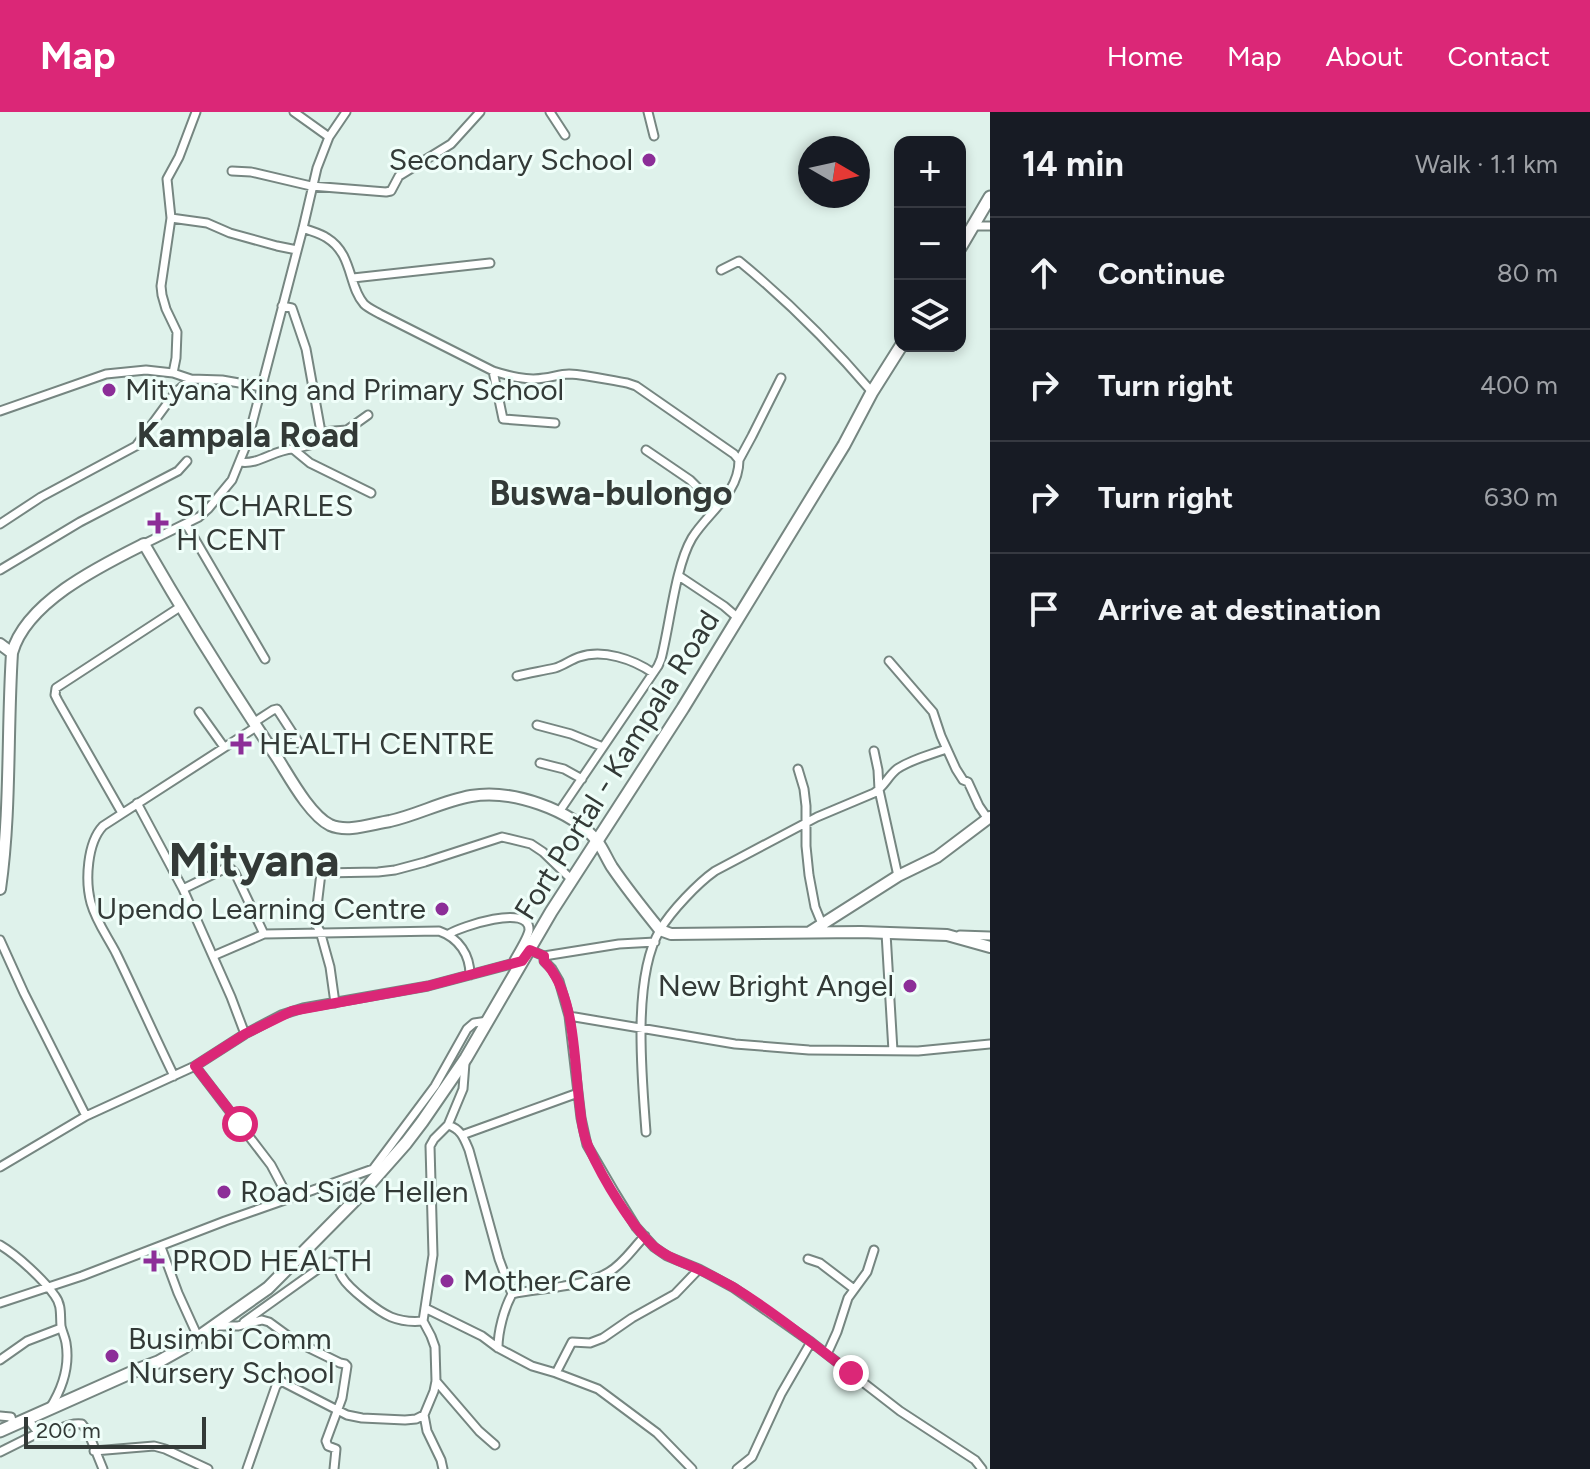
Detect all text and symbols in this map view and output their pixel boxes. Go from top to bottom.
text: Map [40,33,116,79]
text: Home [1107,39,1183,73]
text: Map [1227,39,1282,73]
text: About [1326,39,1403,73]
text: Contact [1447,39,1550,73]
north arrow [798,136,870,208]
map controls [894,136,966,352]
button: + [894,136,966,208]
place label: Secondary School [389,141,633,178]
text: 14 min [1022,144,1124,185]
text: Walk · 1.1 km [1415,148,1558,180]
marker: Secondary School [640,151,658,169]
button: − [894,208,966,280]
icon: ahead [1022,251,1066,295]
text: Continue [1098,255,1225,292]
text: 80 m [1497,257,1558,289]
button: layers [894,280,966,352]
icon: right [1022,363,1066,407]
text: Turn right [1098,367,1233,404]
text: 400 m [1480,369,1558,401]
place label: Mityana King and Primary School [125,371,564,408]
marker: Mityana King and Primary School [100,381,118,399]
district label: Kampala Road [137,415,359,456]
district label: Buswa-bulongo [490,473,733,514]
icon: right [1022,475,1066,519]
text: Turn right [1098,479,1233,516]
text: 630 m [1484,481,1558,513]
place label: ST CHARLES H CENT [176,487,353,558]
marker: ST CHARLES H CENT [147,512,169,534]
icon: arrive [1022,587,1066,631]
text: Arrive at destination [1098,591,1381,628]
street label: Fort Portal - Kampala Road [506,603,727,926]
place label: HEALTH CENTRE [259,725,495,762]
marker: HEALTH CENTRE [230,733,252,755]
district label: Mityana [169,832,339,888]
place label: Upendo Learning Centre [96,890,426,927]
marker: Upendo Learning Centre [433,900,451,918]
place label: New Bright Angel [658,967,894,1004]
marker: New Bright Angel [901,977,919,995]
route start [222,1106,258,1142]
place label: Road Side Hellen [240,1173,468,1210]
marker: Road Side Hellen [215,1183,233,1201]
place label: PROD HEALTH [172,1242,373,1279]
marker: PROD HEALTH [143,1250,165,1272]
place label: Mother Care [463,1262,631,1299]
marker: Mother Care [438,1272,456,1290]
place label: Busimbi Comm Nursery School [128,1320,335,1391]
marker: Busimbi Comm Nursery School [103,1347,121,1365]
route end [833,1355,869,1391]
scale bar [24,1413,206,1449]
text: 200 m [36,1417,101,1444]

